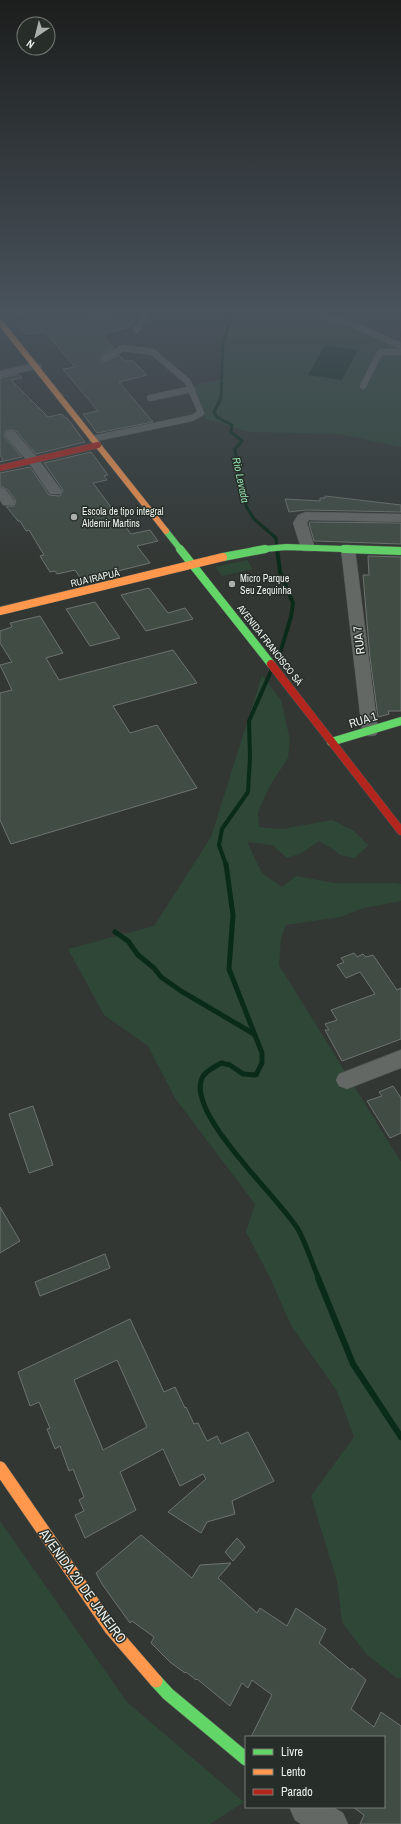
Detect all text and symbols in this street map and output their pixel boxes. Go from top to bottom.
north arrow [16,16,56,56]
text: N [24,37,37,52]
water label: Rio Levada [229,456,253,504]
place label: Escola de tipo integral Aldemir Martins [81,505,164,530]
marker: Escola de tipo integral Aldemir Martins [69,512,79,522]
street label: RUA IRAPUÃ [69,566,121,590]
place label: Micro Parque Seu Zequinha [240,572,292,597]
marker: Micro Parque Seu Zequinha [227,579,237,589]
street label: AVENIDA FRANCISCO SÁ [234,601,306,688]
street label: RUA 7 [349,624,369,655]
street label: RUA 1 [347,708,379,732]
street label: AVENIDA 20 DE JANEIRO [35,1524,131,1647]
legend [245,1736,385,1808]
text: Livre [281,1744,303,1760]
text: Lento [281,1764,306,1780]
text: Parado [281,1784,313,1800]

